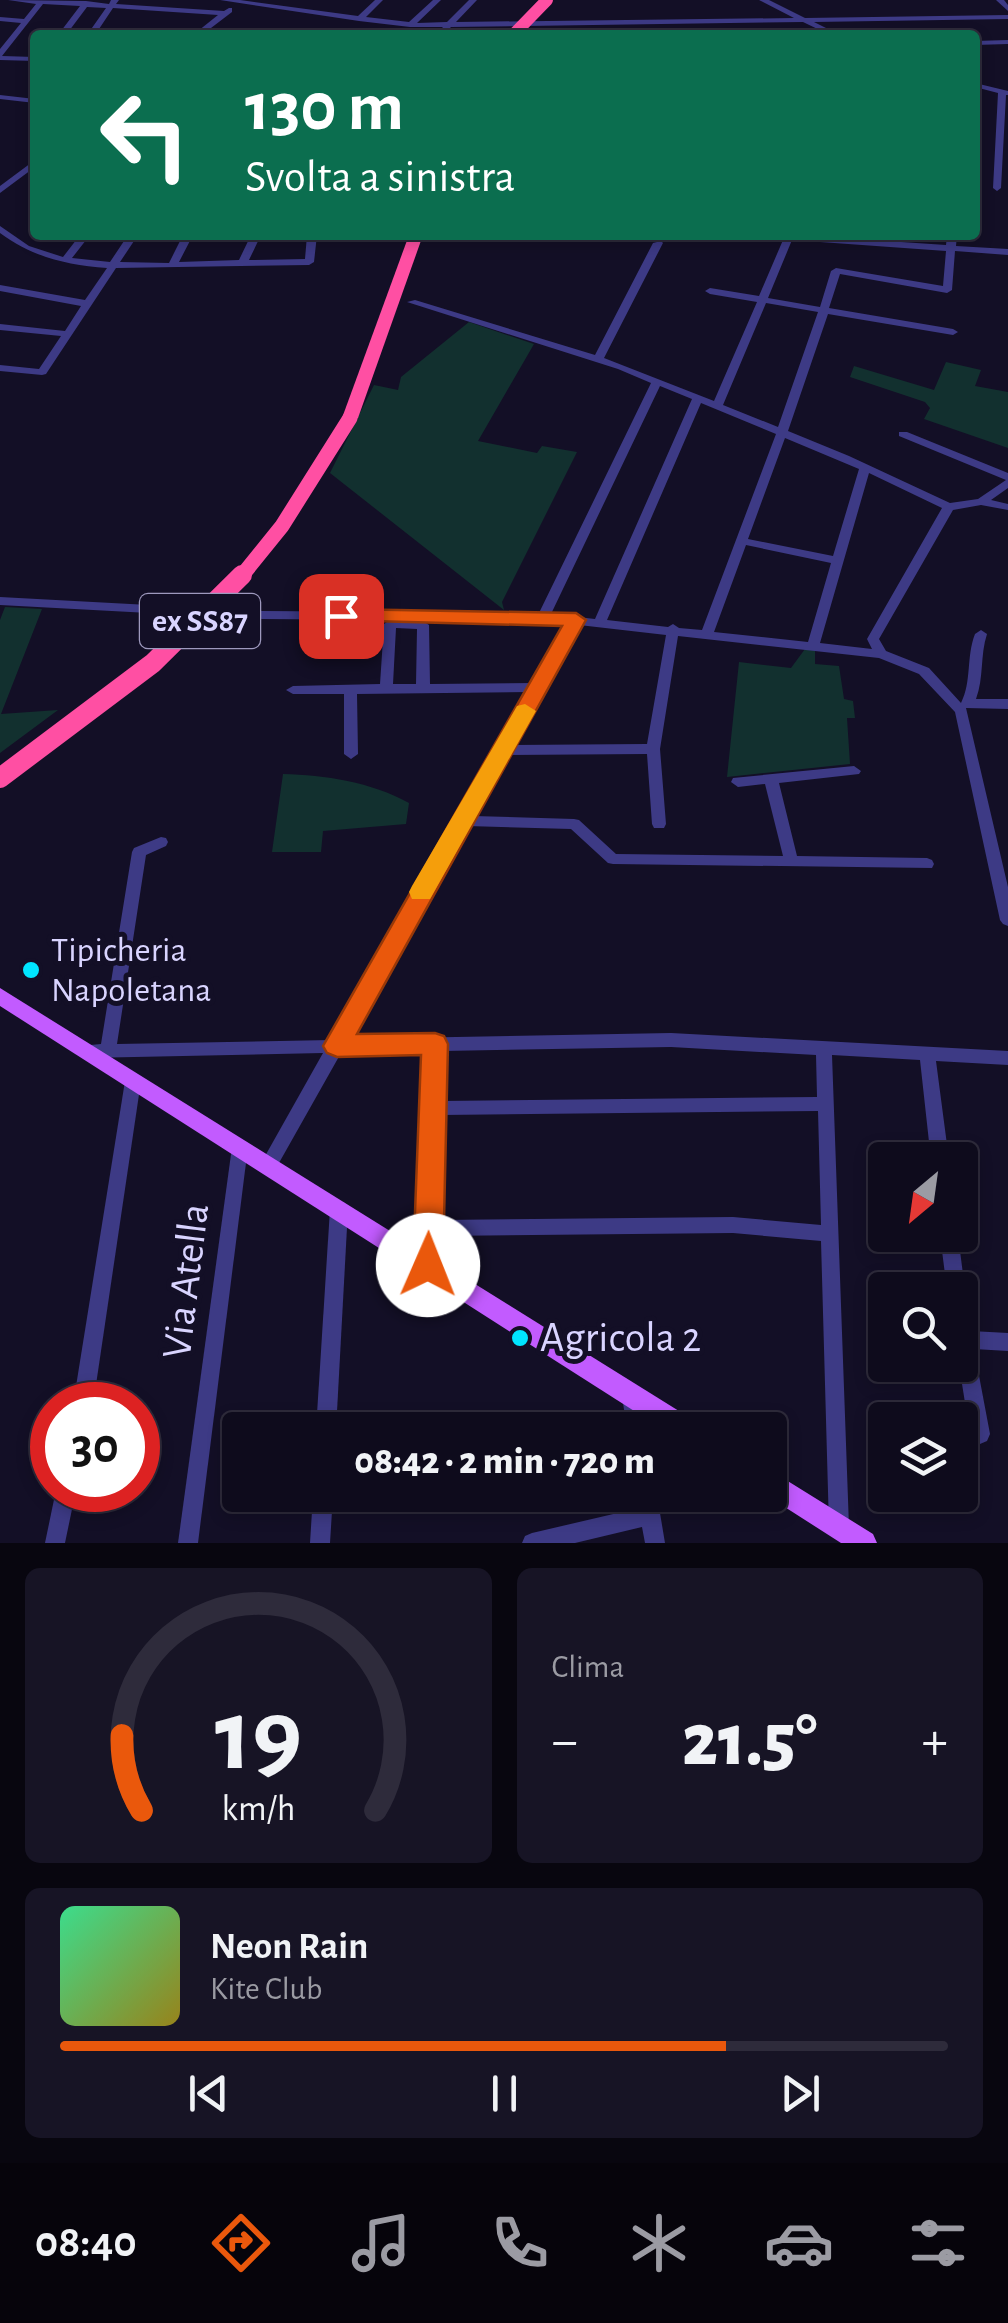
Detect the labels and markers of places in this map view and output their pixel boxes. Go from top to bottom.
pin [299,574,384,659]
place label: Tipicheria Napoletana [51,933,211,1008]
marker: Tipicheria Napoletana [20,959,42,981]
place label: Agricola 2 [540,1317,701,1359]
marker: Agricola 2 [509,1327,531,1349]

